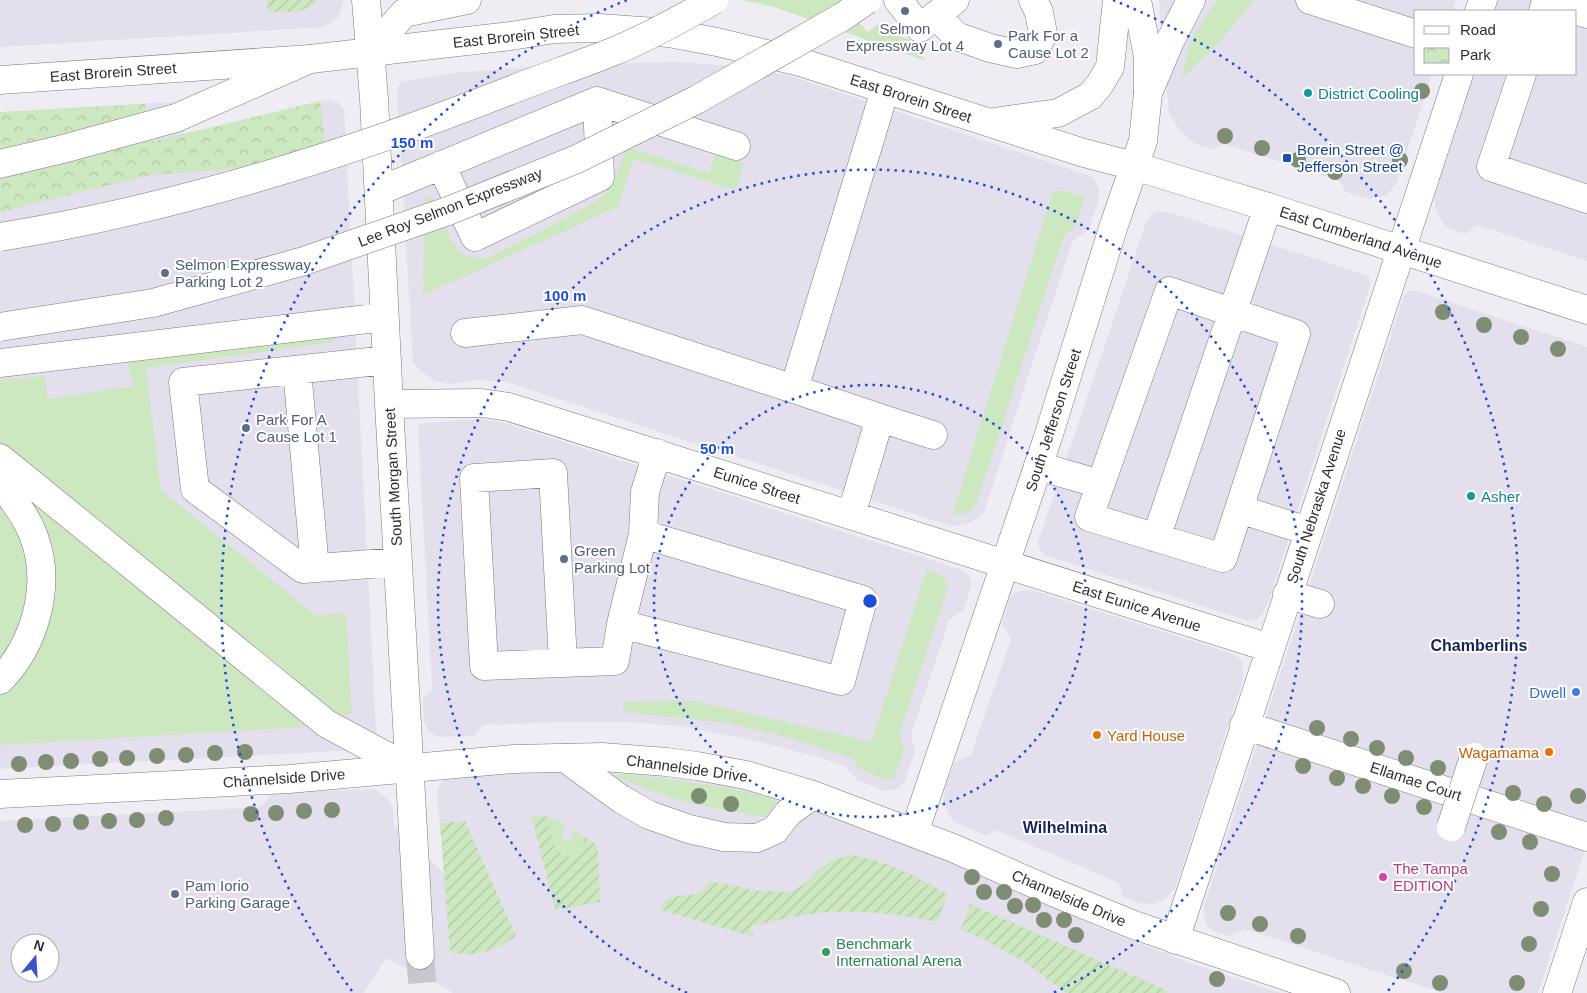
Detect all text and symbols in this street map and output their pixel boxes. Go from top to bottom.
marker: Selmon Expressway Lot 4 [899,5,911,17]
legend [1414,10,1577,75]
place label: Selmon Expressway Lot 4 [846,20,964,54]
street label: East Brorein Street [452,21,581,51]
text: Road [1460,21,1496,38]
place label: Park For a Cause Lot 2 [1008,27,1089,61]
marker: Park For a Cause Lot 2 [992,38,1004,50]
text: Park [1460,46,1491,63]
street label: East Brorein Street [49,59,178,85]
street label: East Brorein Street [848,70,975,126]
place label: District Cooling [1318,85,1419,102]
marker: District Cooling [1302,87,1314,99]
text: 150 m [391,134,433,151]
place label: Borein Street @ Jefferson Street [1297,141,1404,175]
marker: Borein Street @ Jefferson Street [1281,152,1293,164]
street label: Lee Roy Selmon Expressway [355,164,545,250]
street label: East Cumberland Avenue [1278,203,1444,271]
place label: Selmon Expressway Parking Lot 2 [175,256,311,290]
marker: Selmon Expressway Parking Lot 2 [159,267,171,279]
text: 100 m [544,287,586,304]
street label: South Jefferson Street [1022,346,1084,493]
street label: South Morgan Street [381,407,405,547]
place label: Park For A Cause Lot 1 [256,411,337,445]
marker: Park For A Cause Lot 1 [240,422,252,434]
street label: South Nebraska Avenue [1283,427,1349,585]
text: 50 m [700,440,734,457]
street label: Eunice Street [712,463,803,507]
place label: Asher [1481,488,1520,505]
marker: Asher [1465,490,1477,502]
place label: Green Parking Lot [574,542,651,576]
marker: Green Parking Lot [558,553,570,565]
street label: East Eunice Avenue [1071,577,1203,635]
centre of rings [861,592,879,610]
district label: Chamberlins [1431,637,1528,654]
place label: Dwell [1529,684,1566,701]
marker: Dwell [1570,686,1582,698]
place label: Yard House [1107,727,1185,744]
marker: Yard House [1091,729,1103,741]
place label: Wagamama [1459,744,1540,761]
marker: Wagamama [1543,746,1555,758]
street label: Channelside Drive [625,751,749,785]
street label: Ellamae Court [1368,758,1465,804]
street label: Channelside Drive [222,765,346,791]
district label: Wilhelmina [1023,819,1107,836]
place label: The Tampa EDITION [1393,860,1468,894]
street label: Channelside Drive [1009,866,1129,930]
marker: The Tampa EDITION [1377,871,1389,883]
place label: Pam Iorio Parking Garage [185,877,290,911]
marker: Pam Iorio Parking Garage [169,888,181,900]
north arrow [10,933,60,983]
place label: Benchmark International Arena [836,935,963,969]
text: N [32,936,46,955]
marker: Benchmark International Arena [820,946,832,958]

